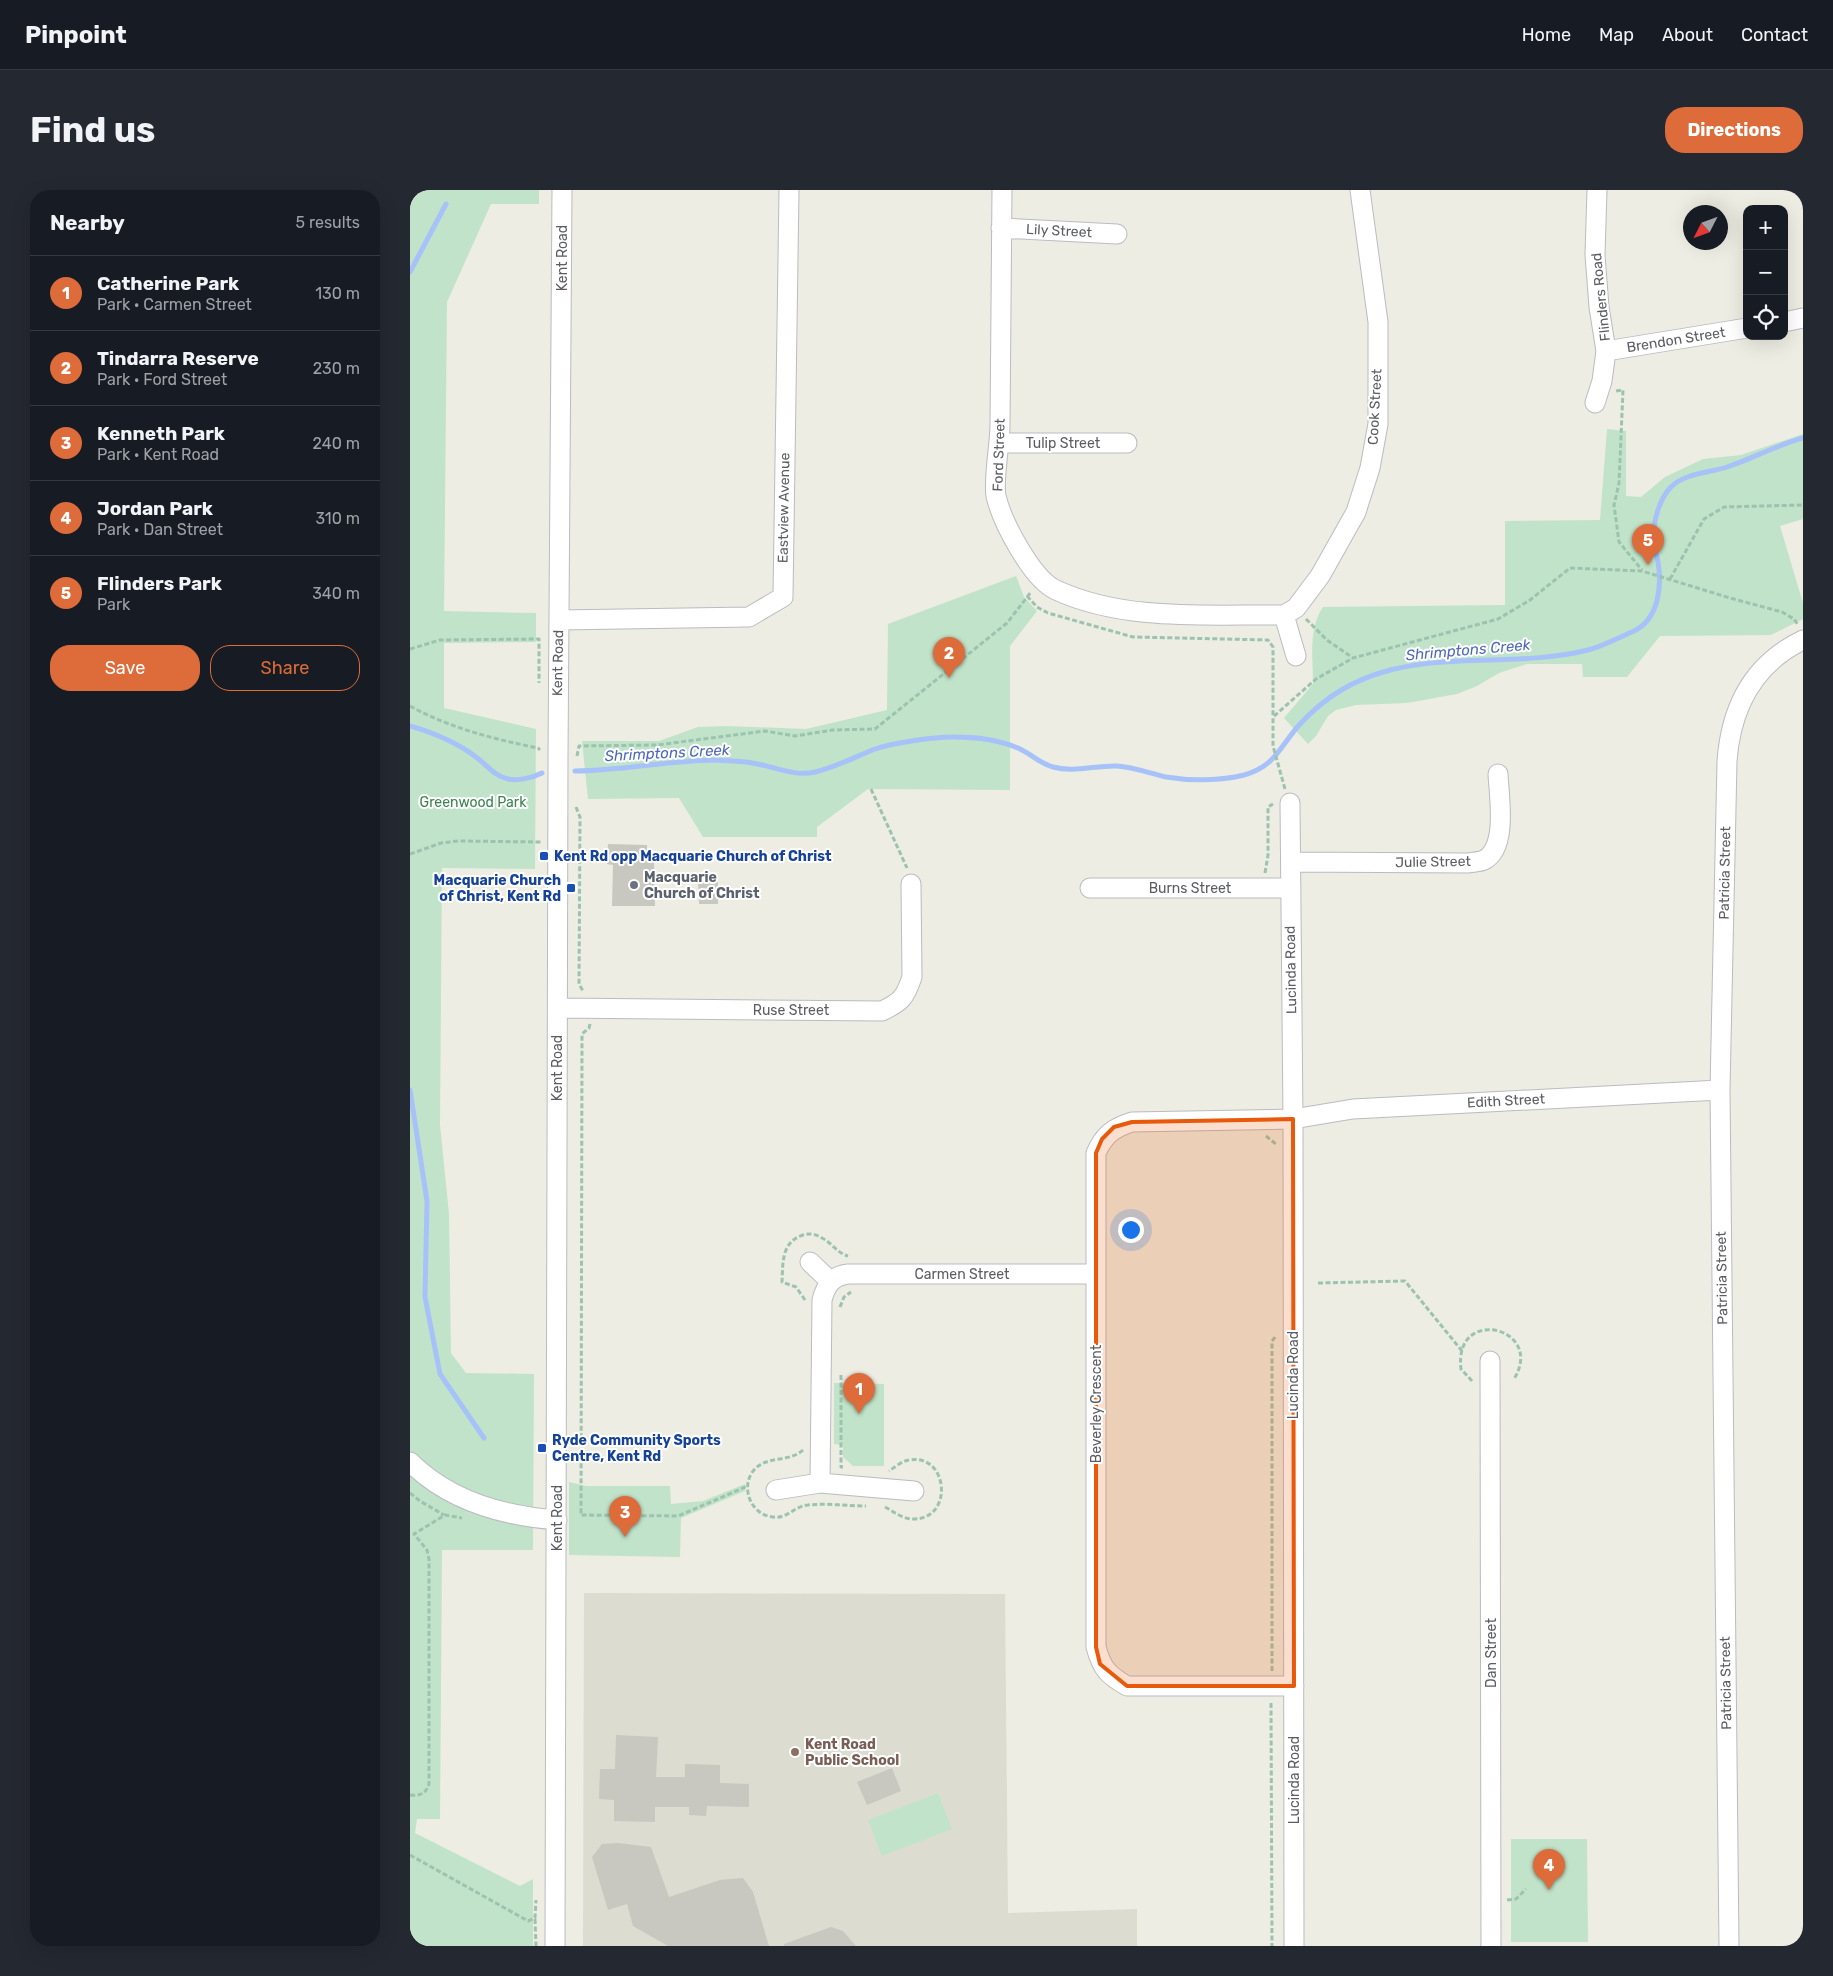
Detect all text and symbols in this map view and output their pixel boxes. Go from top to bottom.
text: Pinpoint [25,21,127,49]
text: Home [1522,24,1571,46]
text: Map [1599,24,1634,46]
text: About [1662,24,1713,46]
text: Contact [1741,24,1808,46]
button: Directions [1665,107,1803,153]
text: Find us [30,109,155,151]
north arrow [1683,205,1728,250]
map controls [1743,205,1788,340]
button: + [1743,205,1788,250]
text: Nearby [50,210,125,235]
text: 5 results [296,213,360,232]
street label: Lily Street [1026,221,1093,241]
street label: Kent Road [554,225,571,291]
button: − [1743,250,1788,295]
street label: Flinders Road [1588,252,1614,342]
text: Catherine Park [97,272,239,295]
text: 1 [62,284,70,303]
text: 130 m [315,284,360,303]
text: Park · Carmen Street [97,295,252,314]
button: locate [1743,295,1788,340]
street label: Brendon Street [1625,324,1727,356]
text: Tindarra Reserve [97,347,259,370]
text: 2 [61,359,71,378]
text: 230 m [313,359,360,378]
street label: Cook Street [1365,368,1386,446]
text: Park · Ford Street [97,370,227,389]
street label: Ford Street [989,417,1009,492]
text: Kenneth Park [97,422,225,445]
text: 3 [61,434,71,453]
text: 240 m [313,434,360,453]
street label: Tulip Street [1026,435,1101,452]
text: Park · Kent Road [97,445,219,464]
street label: Eastview Avenue [775,452,793,563]
text: Jordan Park [97,497,213,520]
text: 4 [61,509,71,528]
text: 310 m [316,509,360,528]
text: Park · Dan Street [97,520,223,539]
pin: 5 [1632,524,1664,565]
text: Flinders Park [97,572,222,595]
text: 5 [61,584,71,603]
text: 340 m [312,584,360,603]
text: Park [97,595,130,614]
street label: Kent Road [549,630,567,696]
water label: Shrimptons Creek [1405,636,1531,664]
pin: 2 [933,637,965,678]
button: Save [50,645,200,691]
button: Share [210,645,360,691]
water label: Shrimptons Creek [604,741,730,765]
park label: Greenwood Park [420,794,527,811]
street label: Patricia Street [1716,826,1734,920]
place label: Kent Rd opp Macquarie Church of Christ [554,848,832,865]
marker: Kent Rd opp Macquarie Church of Christ [538,850,550,862]
street label: Julie Street [1395,853,1472,871]
place label: Macquarie Church of Christ [644,869,760,902]
place label: Macquarie Church of Christ, Kent Rd [434,872,561,905]
marker: Macquarie Church of Christ [628,879,640,891]
street label: Burns Street [1149,880,1232,897]
marker: Macquarie Church of Christ, Kent Rd [565,882,577,894]
street label: Lucinda Road [1282,926,1300,1014]
street label: Ruse Street [753,1002,830,1019]
street label: Kent Road [549,1035,566,1101]
street label: Edith Street [1467,1090,1546,1112]
your location [1118,1217,1144,1243]
street label: Patricia Street [1713,1231,1731,1325]
street label: Carmen Street [914,1266,1010,1283]
street label: Lucinda Road [1285,1331,1302,1419]
street label: Beverley Crescent [1088,1344,1105,1463]
pin: 1 [843,1373,875,1414]
place label: Ryde Community Sports Centre, Kent Rd [552,1432,721,1465]
marker: Ryde Community Sports Centre, Kent Rd [536,1442,548,1454]
street label: Kent Road [549,1485,566,1551]
pin: 3 [609,1496,641,1537]
street label: Dan Street [1483,1618,1500,1688]
street label: Patricia Street [1717,1636,1735,1730]
place label: Kent Road Public School [805,1736,899,1769]
street label: Lucinda Road [1286,1736,1303,1824]
marker: Kent Road Public School [789,1746,801,1758]
pin: 4 [1533,1849,1565,1890]

